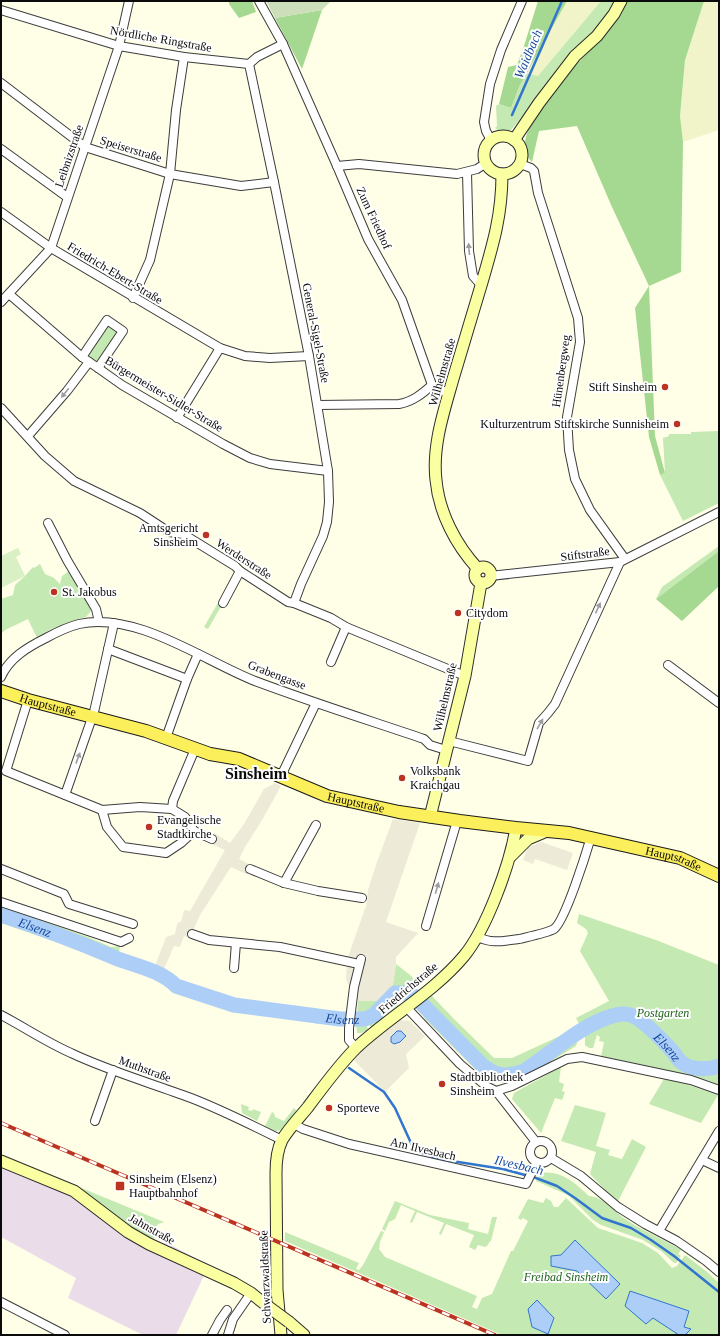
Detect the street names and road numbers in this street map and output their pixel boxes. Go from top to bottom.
street label: Nördliche Ringstraße [109,23,213,55]
street label: Leibnizstraße [52,123,86,189]
street label: Speiserstraße [98,133,164,165]
street label: Zum Friedhof [353,185,395,251]
street label: Friedrich-Ebert-Straße [65,239,165,307]
street label: General-Sigel-Straße [299,282,333,384]
street label: Hünenbergweg [549,334,573,408]
street label: Wilhelmstraße [426,336,458,408]
street label: Bürgermeister-Sidler-Straße [102,353,226,435]
street label: Werderstraße [213,536,275,582]
street label: Stiftstraße [560,544,610,564]
street label: Grabengasse [246,657,308,693]
street label: Wilhelmstraße [430,661,460,733]
street label: Hauptstraße [18,691,78,719]
street label: Hauptstraße [326,789,386,816]
street label: Hauptstraße [644,843,704,874]
street label: Friedrichstraße [376,959,440,1017]
street label: Muthstraße [117,1053,173,1085]
street label: Am Ilvesbach [389,1135,457,1163]
street label: Jahnstraße [126,1211,178,1247]
street label: Schwarzwaldstraße [256,1230,274,1324]

